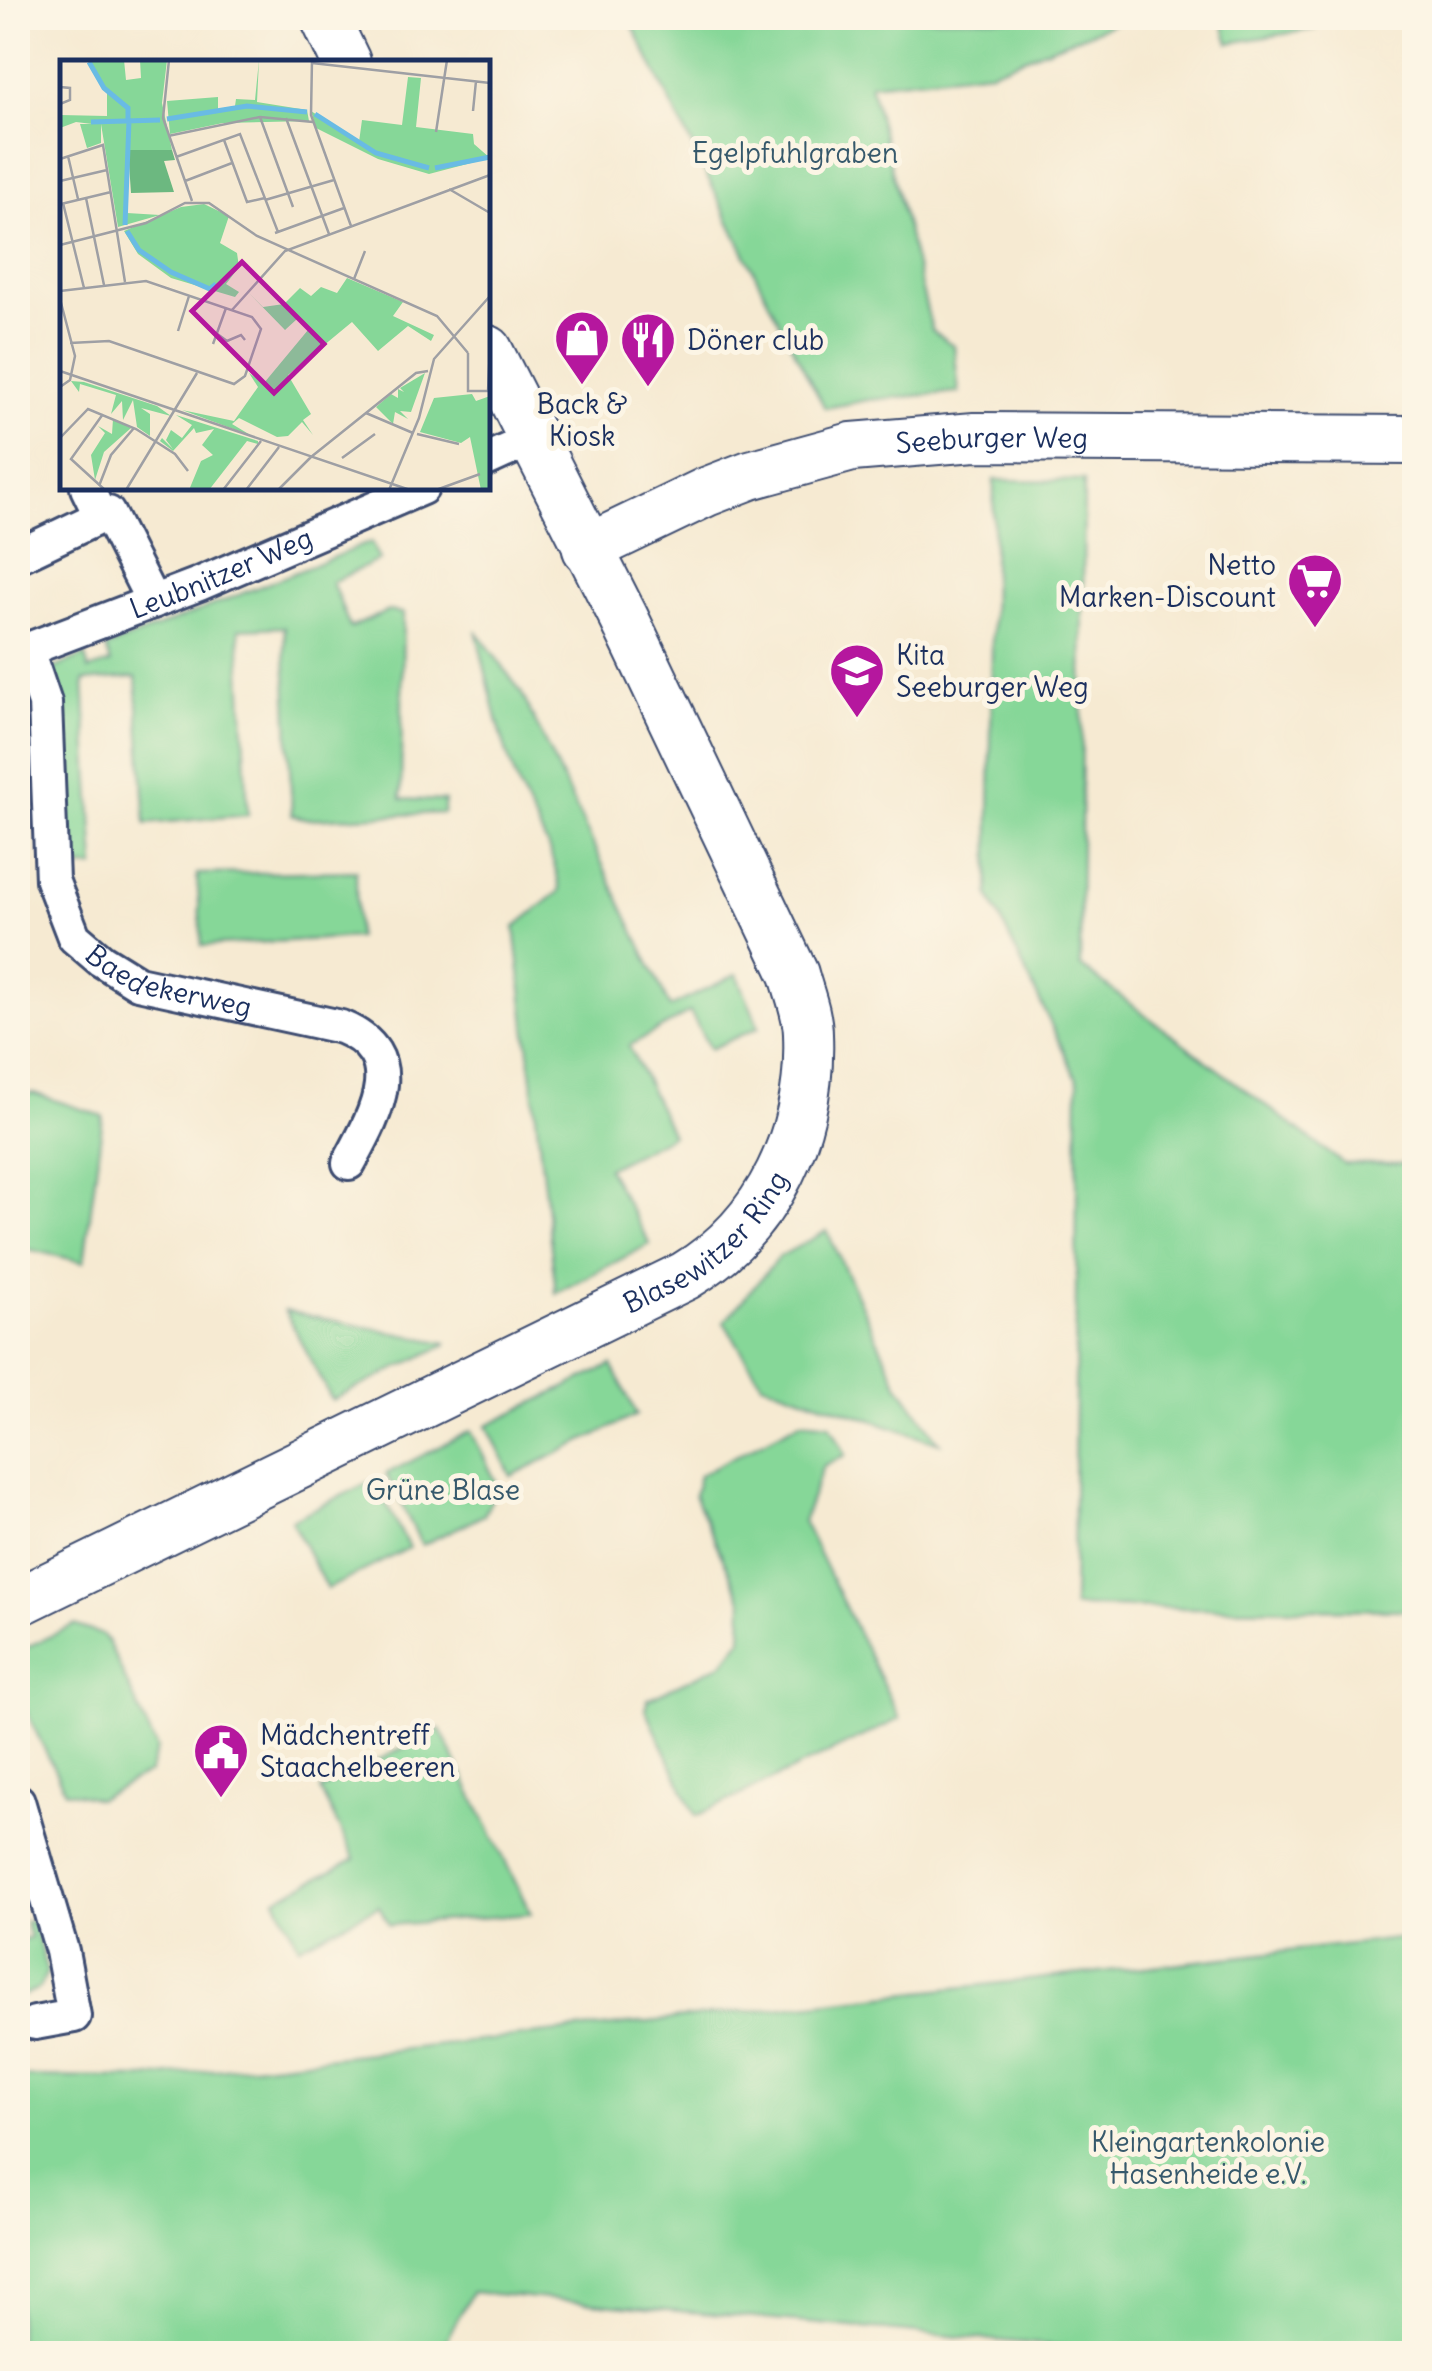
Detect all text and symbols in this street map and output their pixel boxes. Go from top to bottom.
inset map [60,60,490,490]
park label: Egelpfuhlgraben [692,135,898,171]
shop icon: Back & Kiosk [552,308,612,387]
restaurant icon: Döner club [618,310,678,389]
place label: Döner club [687,322,824,358]
place label: Back & Kiosk [537,386,627,454]
street label: Seeburger Weg [894,419,1088,461]
street label: Leubnitzer Weg [124,519,318,627]
place label: Netto Marken-Discount [1059,547,1276,615]
supermarket icon: Netto Marken-Discount [1285,551,1345,630]
place label: Kita Seeburger Weg [896,637,1089,705]
school or university icon: Kita Seeburger Weg [827,641,887,720]
street label: Baedekerweg [78,937,255,1025]
street label: Blasewitzer Ring [617,1165,796,1321]
park label: Grüne Blase [366,1472,520,1508]
place label: Mädchentreff Staachelbeeren [260,1717,456,1785]
public building icon: Mädchentreff Staachelbeeren [191,1721,251,1800]
park label: Kleingartenkolonie Hasenheide e.V. [1091,2124,1325,2192]

